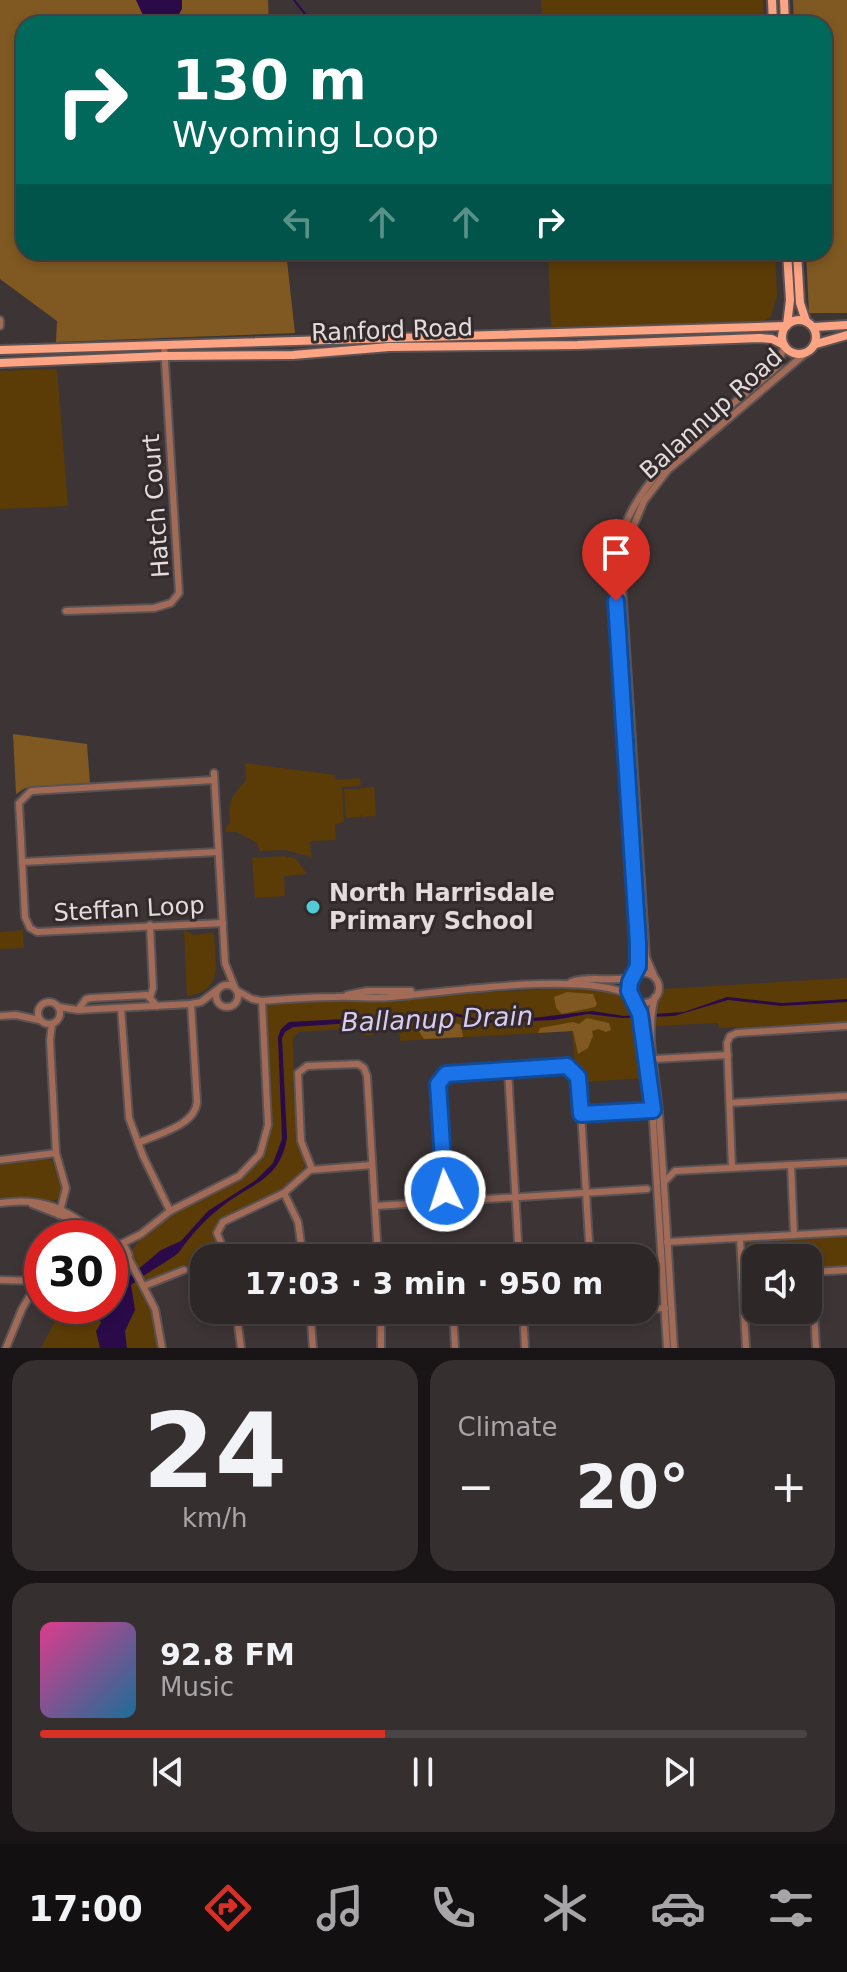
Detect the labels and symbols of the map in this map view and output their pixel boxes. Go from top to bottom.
street label: Ranford Road [311,313,473,347]
street label: Balannup Road [634,343,788,485]
street label: Hatch Court [137,433,175,579]
pin [582,519,650,601]
place label: North Harrisdale Primary School [329,879,555,935]
street label: Steffan Loop [53,891,205,927]
marker: North Harrisdale Primary School [304,898,322,916]
water label: Ballanup Drain [340,1001,534,1037]
position arrow [403,1149,487,1233]
speed limit sign: 30 [24,1220,128,1324]

